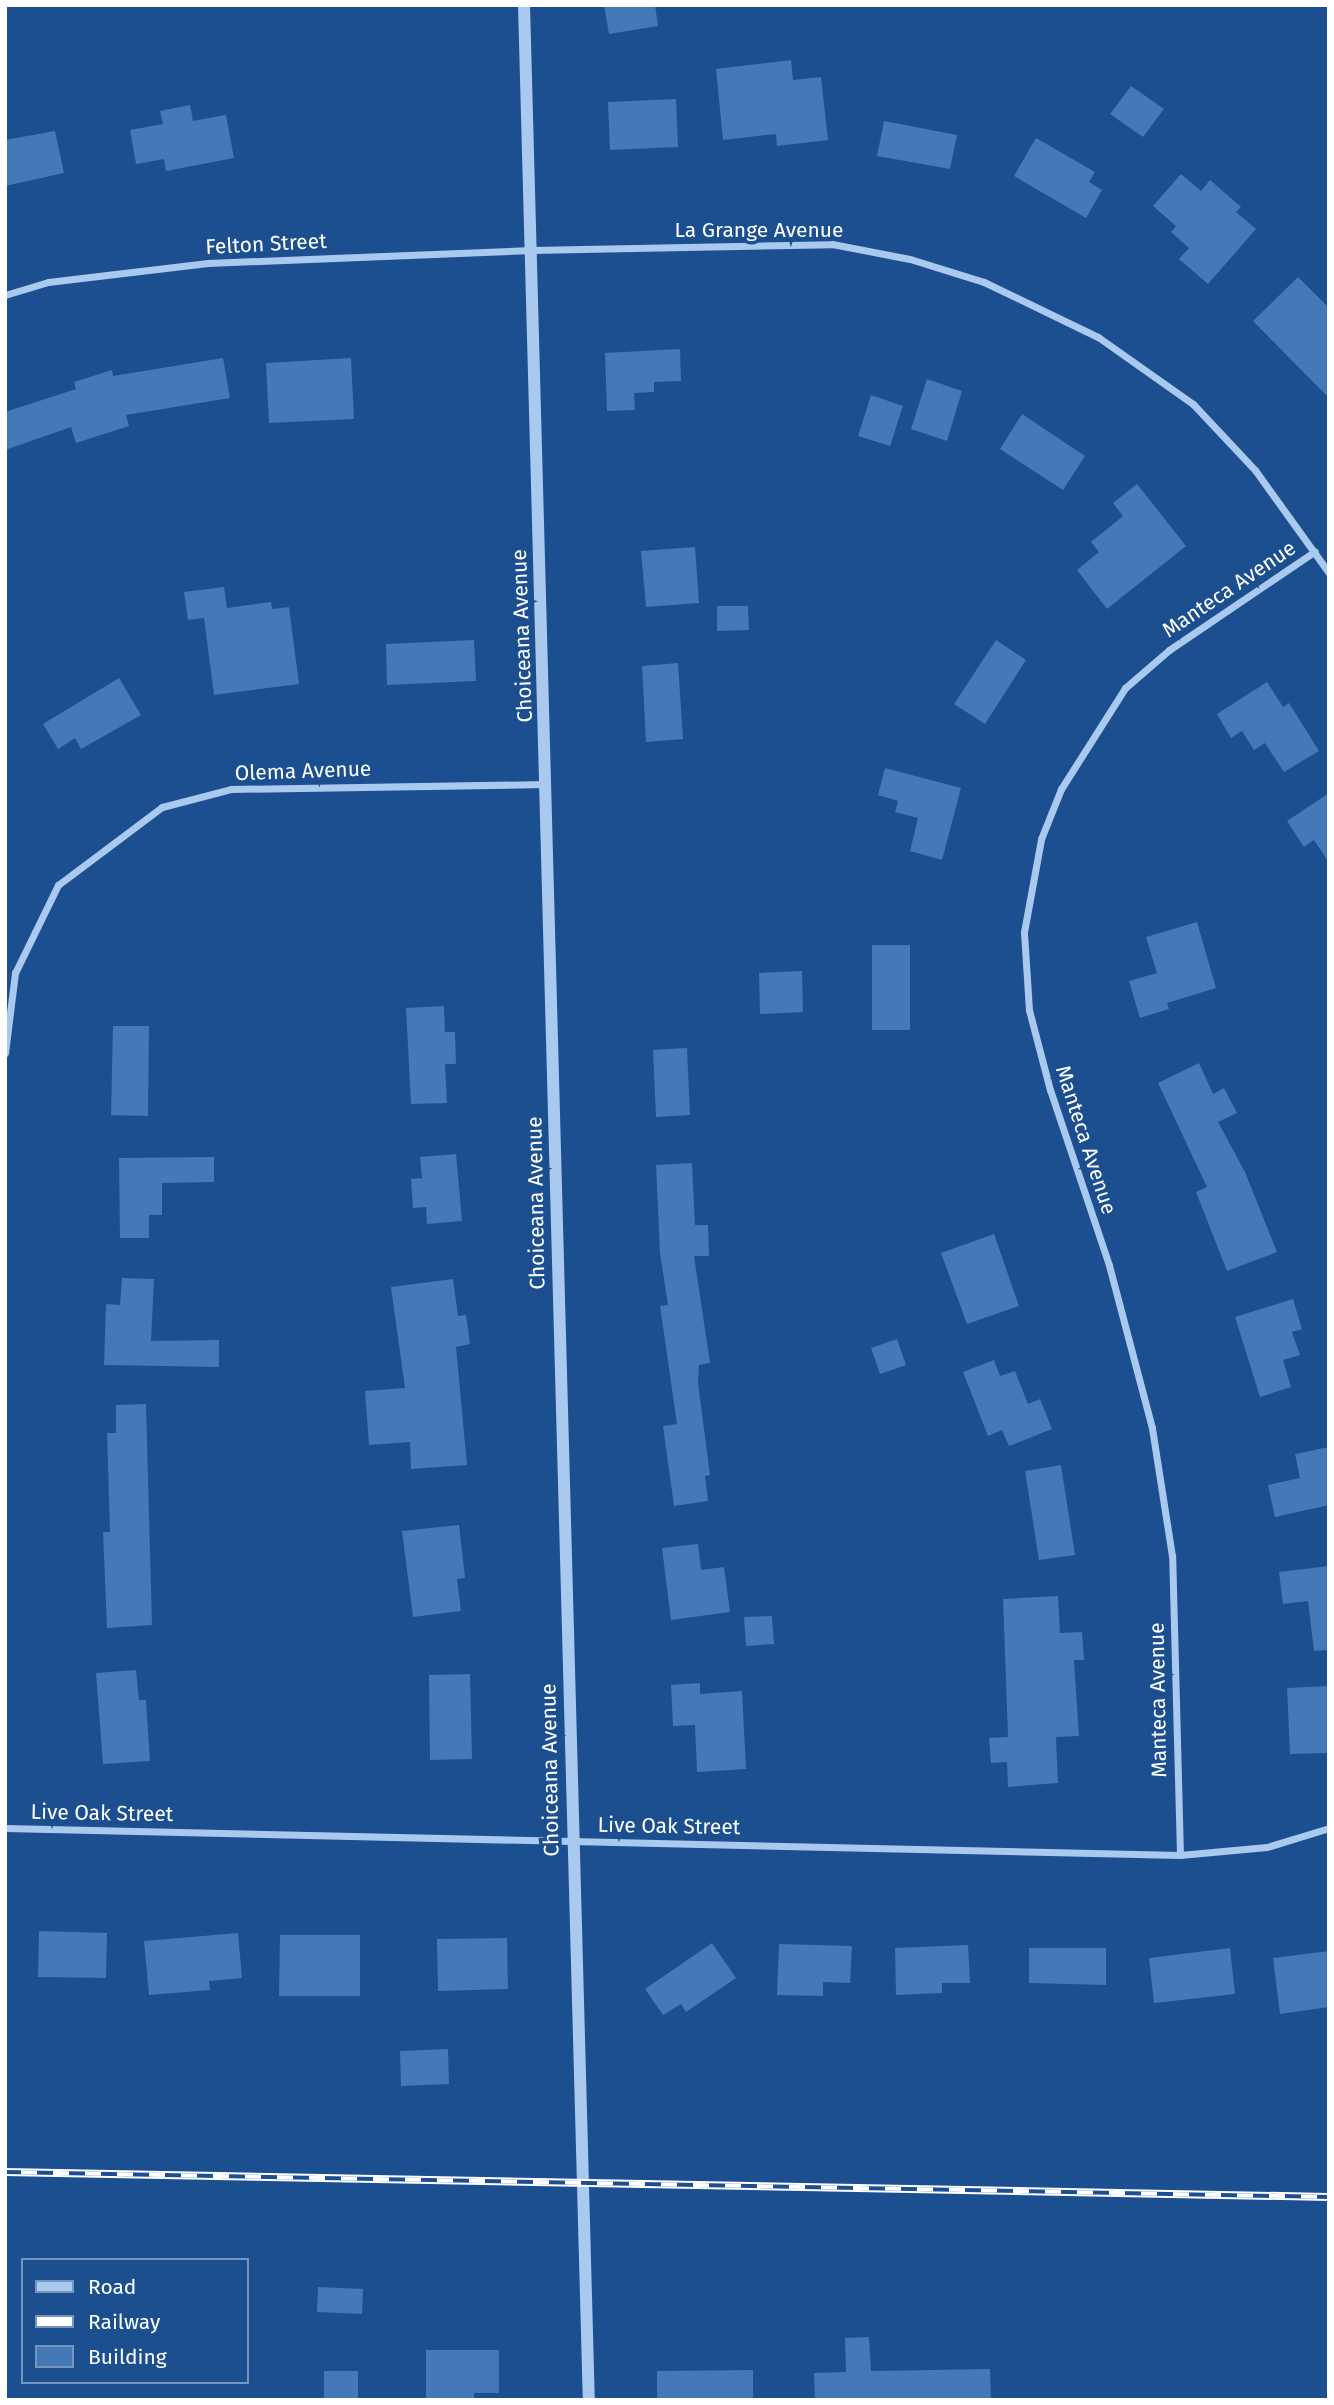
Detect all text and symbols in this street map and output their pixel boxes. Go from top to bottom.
street label: La Grange Avenue [675,217,843,243]
street label: Felton Street [205,228,327,260]
street label: Manteca Avenue [1158,535,1300,643]
street label: Choiceana Avenue [506,549,538,723]
street label: Olema Avenue [234,756,372,786]
street label: Manteca Avenue [1050,1062,1122,1218]
street label: Choiceana Avenue [522,1116,550,1290]
street label: Manteca Avenue [1144,1622,1172,1778]
street label: Choiceana Avenue [536,1683,564,1857]
street label: Live Oak Street [30,1799,174,1827]
street label: Live Oak Street [597,1812,741,1840]
legend [21,2258,248,2384]
text: Road [88,2274,136,2300]
text: Railway [88,2309,160,2335]
text: Building [88,2344,167,2370]

